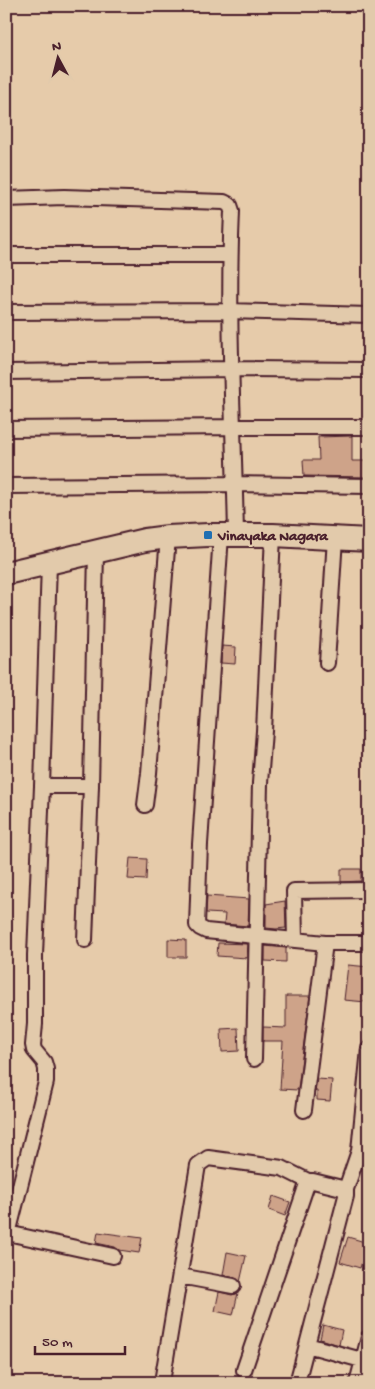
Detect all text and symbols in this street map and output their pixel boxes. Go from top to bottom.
north arrow [32,32,82,82]
text: N [51,39,62,57]
place label: Vinayaka Nagara [217,528,329,546]
marker: Vinayaka Nagara [202,529,214,541]
scale bar [35,1324,125,1356]
text: 50 m [42,1334,73,1352]

